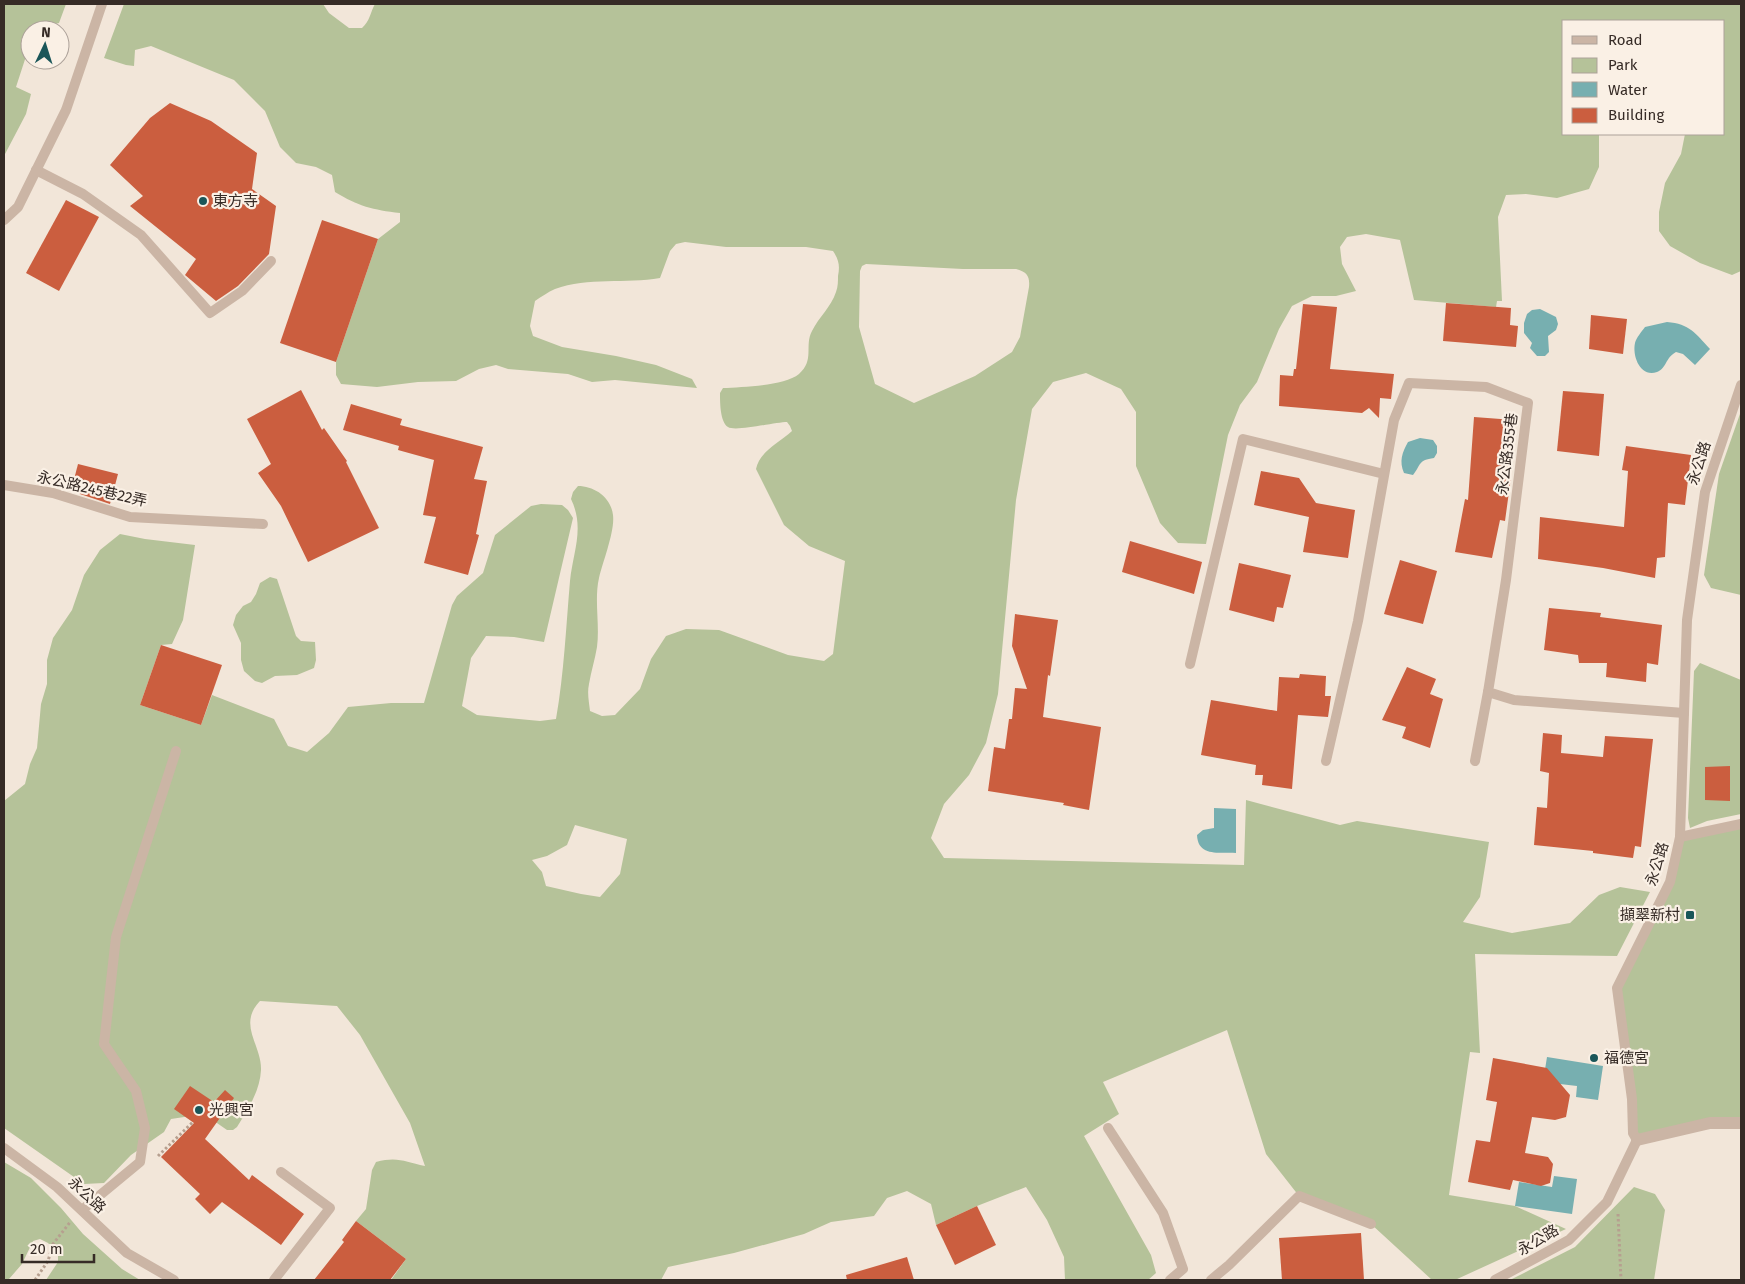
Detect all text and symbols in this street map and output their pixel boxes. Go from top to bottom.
north arrow [20,20,70,70]
legend [1562,20,1725,135]
text: N [41,24,51,41]
text: Road [1608,31,1643,49]
text: Park [1608,56,1638,74]
text: Water [1608,81,1647,99]
text: Building [1608,106,1664,124]
place label: 東方寺 [213,192,258,210]
marker: 東方寺 [197,195,209,207]
street label: 永公路355巷 [1493,412,1521,496]
street label: 永公路 [1683,439,1715,487]
street label: 永公路245巷22弄 [35,468,149,510]
street label: 永公路 [1642,840,1672,888]
place label: 擷翠新村 [1620,906,1680,924]
marker: 擷翠新村 [1684,909,1696,921]
place label: 福德宮 [1604,1049,1649,1067]
marker: 福德宮 [1588,1052,1600,1064]
place label: 光興宮 [209,1101,254,1119]
marker: 光興宮 [193,1104,205,1116]
street label: 永公路 [64,1173,110,1217]
street label: 永公路 [1514,1221,1562,1259]
scale bar [22,1232,95,1264]
text: 20 m [30,1240,63,1258]

